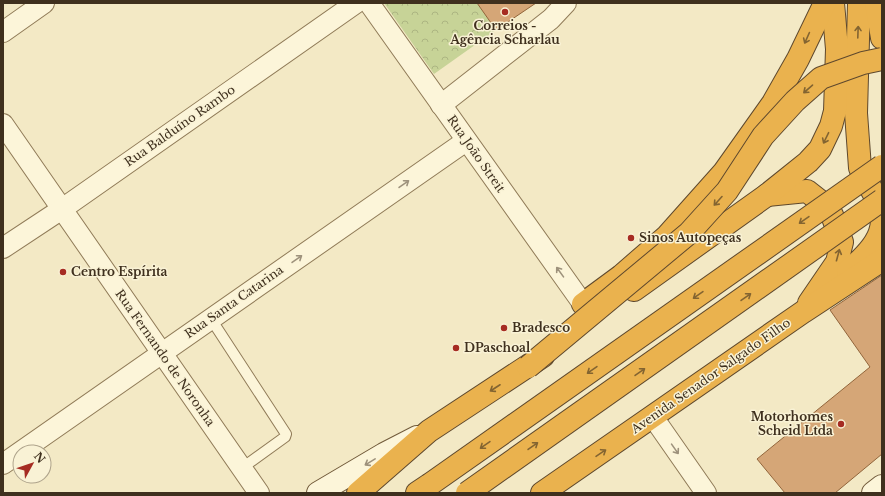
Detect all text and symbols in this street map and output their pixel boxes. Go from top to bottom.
marker: Correios - Agência Scharlau [500,7,510,17]
place label: Correios - Agência Scharlau [449,18,560,47]
one-way arrow [855,26,862,39]
one-way arrow [803,32,810,44]
street label: Rua Balduíno Rambo [121,82,238,170]
one-way arrow [803,85,813,94]
street label: Rua João Streit [444,112,509,196]
one-way arrow [822,132,829,144]
one-way arrow [398,180,409,188]
one-way arrow [714,196,723,206]
one-way arrow [799,216,810,224]
place label: Sinos Autopeças [639,230,742,245]
marker: Sinos Autopeças [626,233,636,243]
one-way arrow [835,249,843,262]
one-way arrow [291,255,302,263]
street label: Rua Santa Catarina [182,262,286,341]
place label: Centro Espírita [71,264,168,279]
marker: Centro Espírita [58,267,68,277]
one-way arrow [556,267,564,278]
street label: Rua Fernando de Noronha [112,286,219,429]
one-way arrow [693,291,704,299]
one-way arrow [740,293,751,301]
street label: Avenida Senador Salgado Filho [627,315,793,437]
place label: Bradesco [512,320,570,335]
marker: Bradesco [499,323,509,333]
place label: DPaschoal [464,340,531,355]
marker: DPaschoal [451,343,461,353]
one-way arrow [586,366,597,374]
one-way arrow [634,367,645,376]
one-way arrow [490,384,501,392]
place label: Motorhomes Scheid Ltda [751,409,833,438]
marker: Motorhomes Scheid Ltda [836,419,846,429]
one-way arrow [480,441,491,449]
one-way arrow [528,442,539,450]
one-way arrow [671,443,679,454]
north arrow [12,444,52,484]
text: N [31,449,49,467]
one-way arrow [595,449,606,457]
one-way arrow [365,458,376,466]

